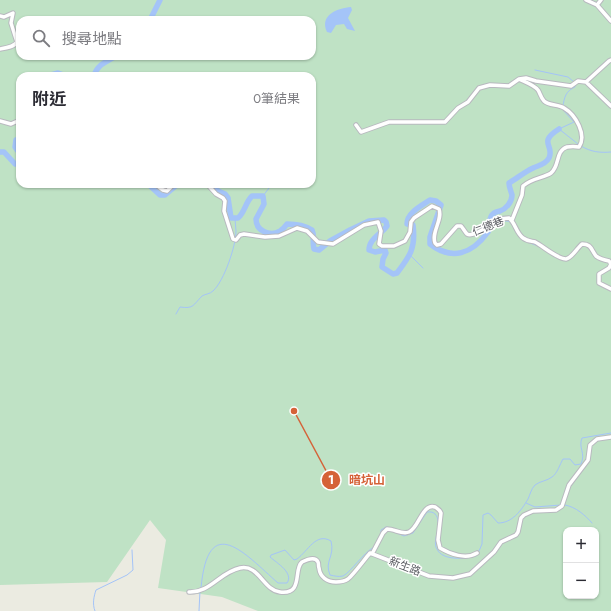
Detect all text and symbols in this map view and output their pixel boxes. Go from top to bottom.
search box [16,16,316,60]
icon: search [30,27,52,49]
text: 搜尋地點 [62,28,122,50]
text: 附近 [32,87,66,111]
text: 0筆結果 [253,89,300,108]
street label: 仁德巷 [470,212,506,240]
callout: 暗坑山 [321,468,393,492]
text: 1 [328,471,334,489]
text: 暗坑山 [349,471,385,489]
map controls [563,527,599,599]
button: + [563,527,599,563]
street label: 新生路 [387,553,423,579]
button: − [563,563,599,599]

